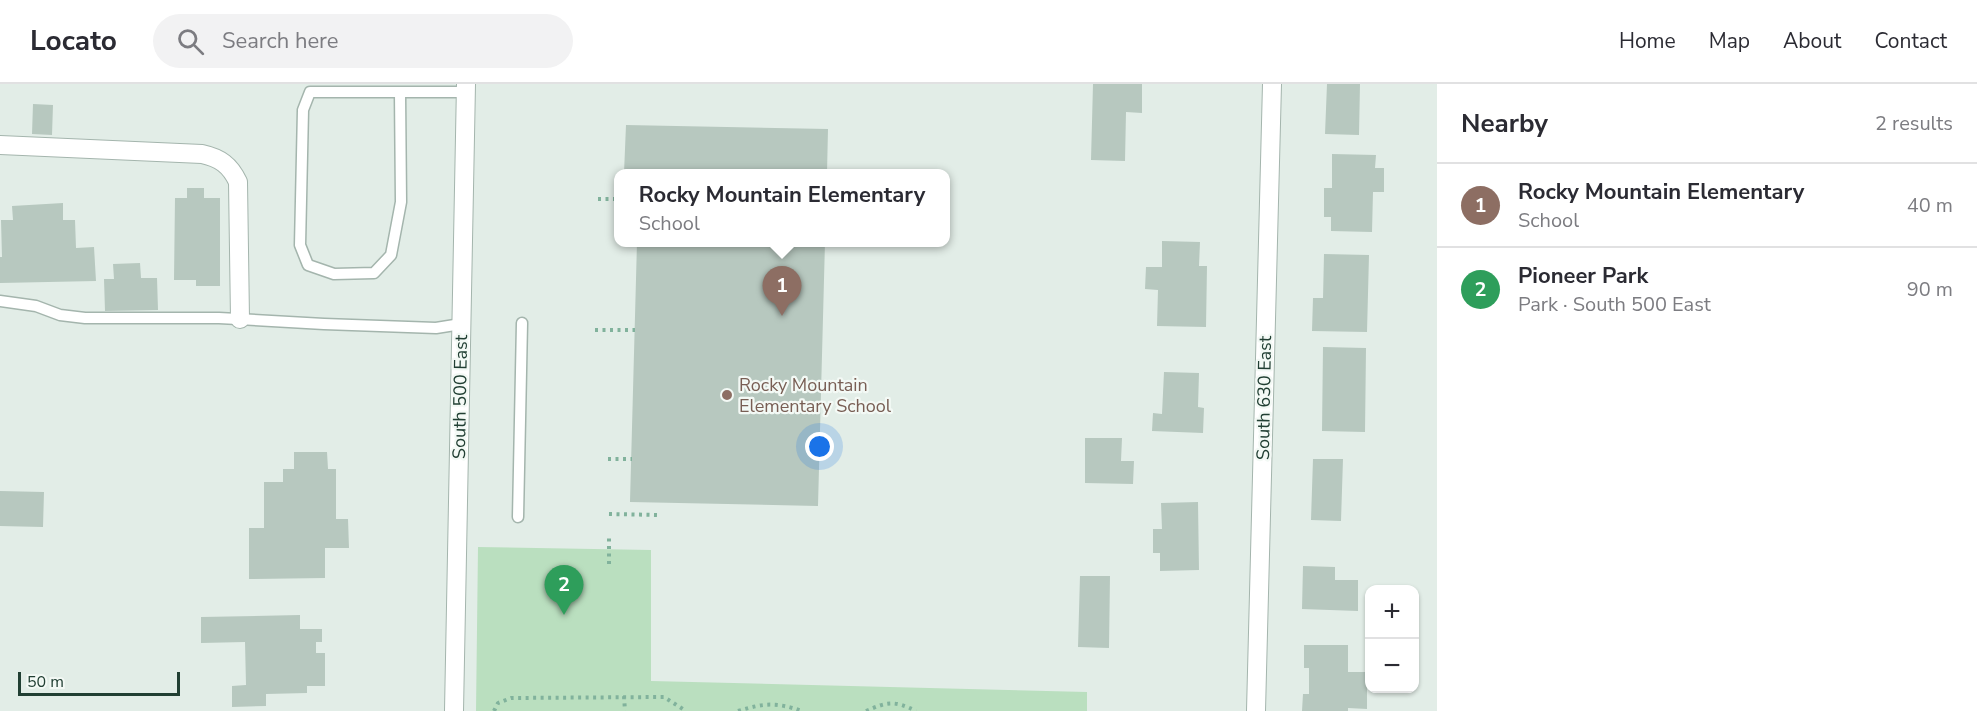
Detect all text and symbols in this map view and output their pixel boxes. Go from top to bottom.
search box [153,14,573,68]
text: Locato [30,22,117,60]
icon: search [174,25,207,58]
text: Search here [222,26,339,56]
text: Home [1619,27,1676,55]
text: Map [1709,27,1750,55]
text: About [1783,27,1841,55]
text: Contact [1874,27,1947,55]
text: Nearby [1461,106,1548,141]
text: 2 results [1875,110,1953,137]
popup [614,169,950,247]
text: Rocky Mountain Elementary [1518,177,1804,207]
text: Rocky Mountain Elementary [639,180,925,210]
text: 1 [1475,192,1487,219]
text: 40 m [1907,192,1953,219]
text: School [1518,207,1579,234]
text: School [639,210,700,237]
text: Pioneer Park [1518,261,1648,291]
pin: 1 [762,266,802,316]
text: 2 [1475,276,1487,303]
text: 90 m [1907,276,1953,303]
text: Park · South 500 East [1518,291,1711,318]
street label: South 500 East [447,334,473,459]
street label: South 630 East [1251,335,1277,460]
place label: Rocky Mountain Elementary School [739,373,892,418]
marker: Rocky Mountain Elementary School [720,388,734,402]
your location [805,432,834,461]
pin: 2 [544,566,584,615]
map controls [1365,585,1419,693]
button: + [1365,585,1419,639]
button: − [1365,639,1419,693]
scale bar [18,669,180,696]
text: 50 m [27,671,64,693]

